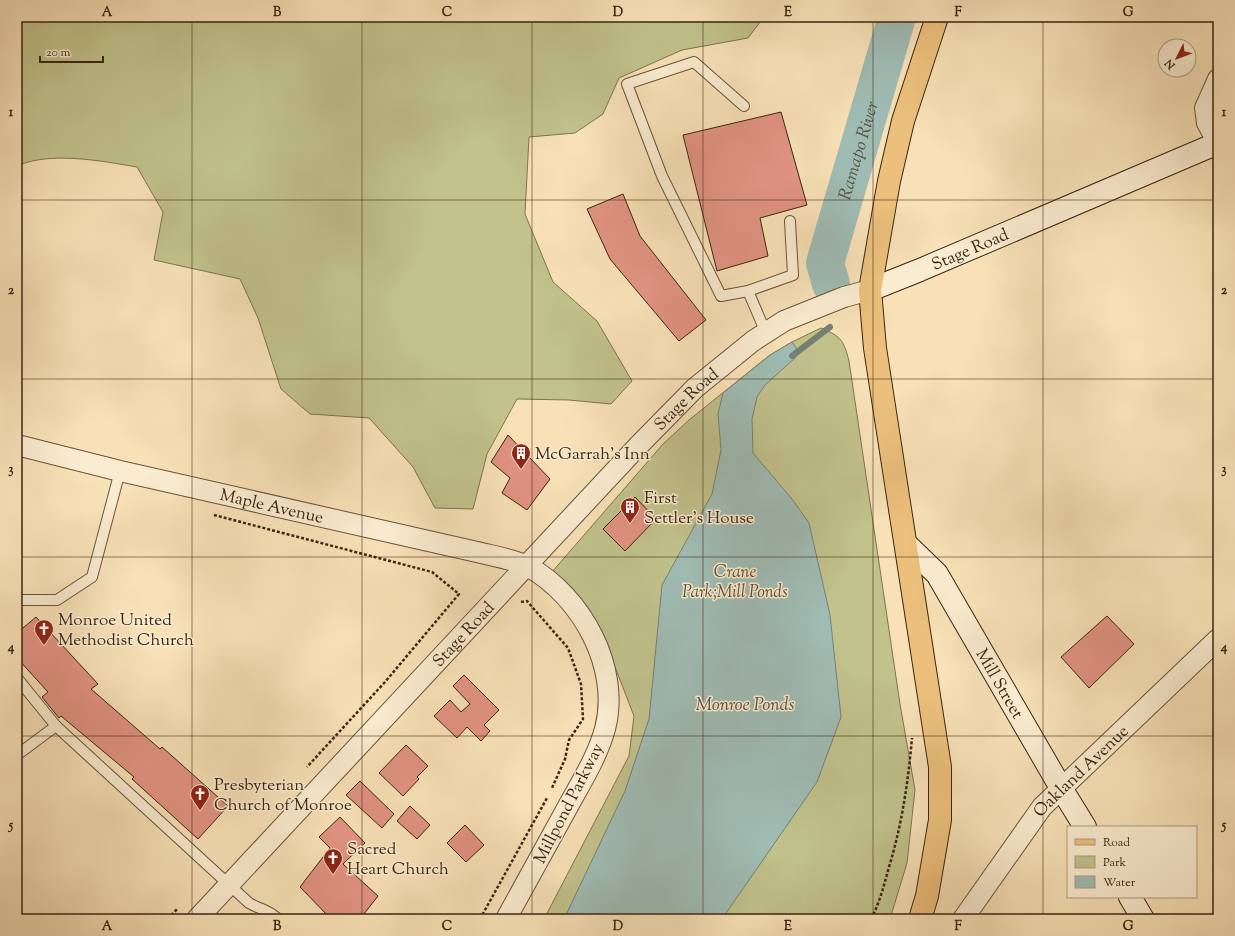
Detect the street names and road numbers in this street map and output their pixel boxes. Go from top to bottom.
street label: Stage Road [928,223,1013,278]
street label: Stage Road [649,363,725,437]
street label: Maple Avenue [217,484,326,531]
street label: Stage Road [428,597,501,673]
street label: Mill Street [969,645,1028,724]
street label: Oakland Avenue [1029,720,1135,823]
street label: Millpond Parkway [529,739,611,868]

